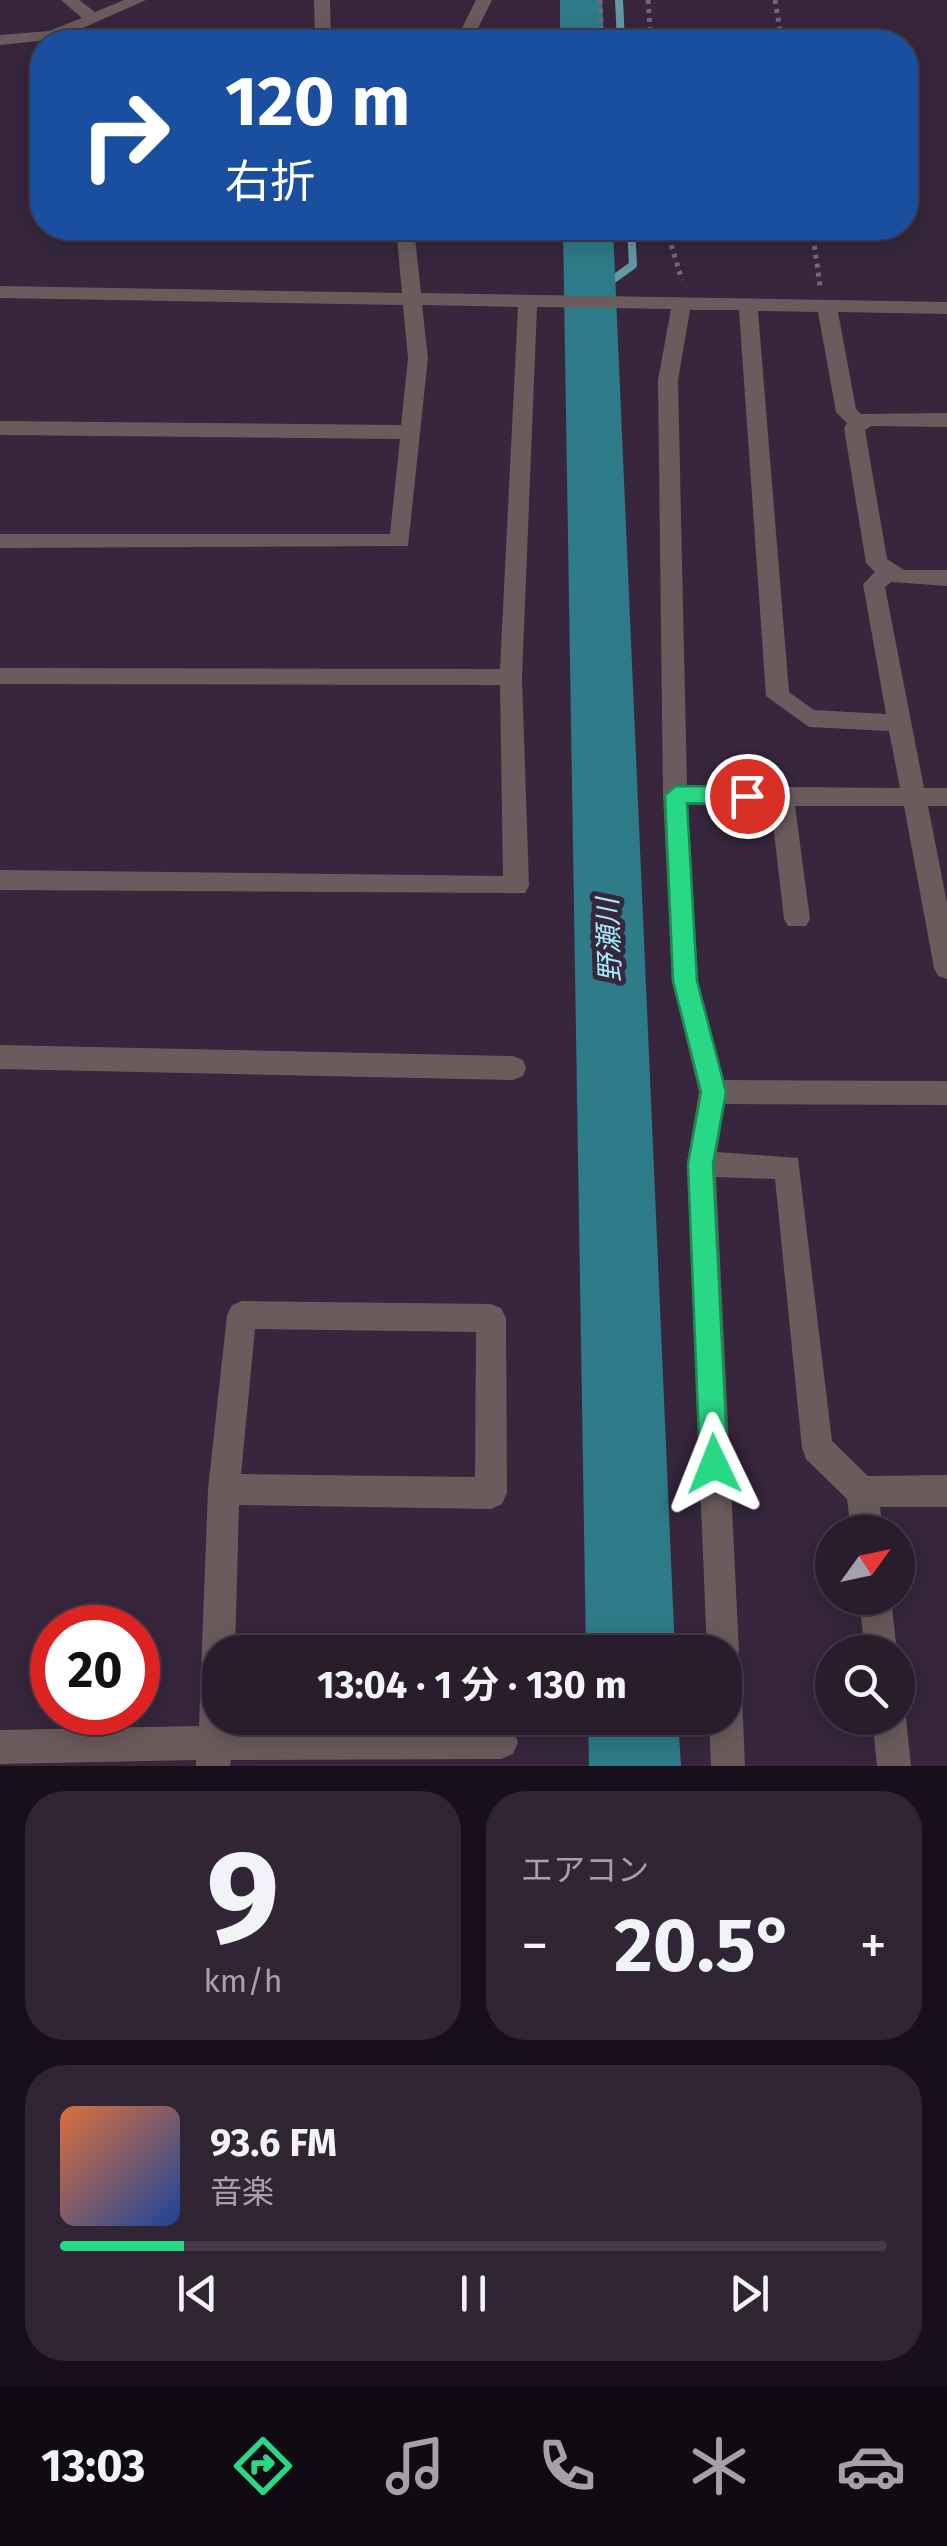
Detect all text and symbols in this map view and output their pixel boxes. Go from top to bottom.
text: 120 m [225,60,410,144]
icon: right [60,70,190,200]
text: 右折 [225,155,315,209]
pin [705,754,790,839]
icon: arrive [720,769,775,824]
water label: 野瀬川 [591,894,627,983]
position arrow [662,1412,766,1516]
north arrow [815,1515,915,1615]
map controls [815,1515,915,1735]
speed limit sign: 20 [30,1605,160,1735]
button: search [815,1635,915,1735]
text: 13:04 · 1 分 · 130 m [317,1662,627,1708]
text: 9 [207,1819,279,1975]
text: エアコン [521,1851,649,1889]
text: 20.5° [614,1901,794,1991]
text: − [521,1913,549,1979]
text: + [860,1913,887,1979]
text: km/h [203,1962,283,2000]
text: 93.6 FM [210,2120,337,2166]
text: 音楽 [210,2173,274,2211]
icon: previous [170,2266,225,2321]
icon: pause [446,2266,501,2321]
icon: next [722,2266,777,2321]
icon: directions [228,2431,298,2501]
icon: music [380,2431,450,2501]
icon: phone [532,2431,602,2501]
icon: climate [684,2431,754,2501]
icon: car [836,2431,906,2501]
text: 13:03 [41,2439,145,2493]

